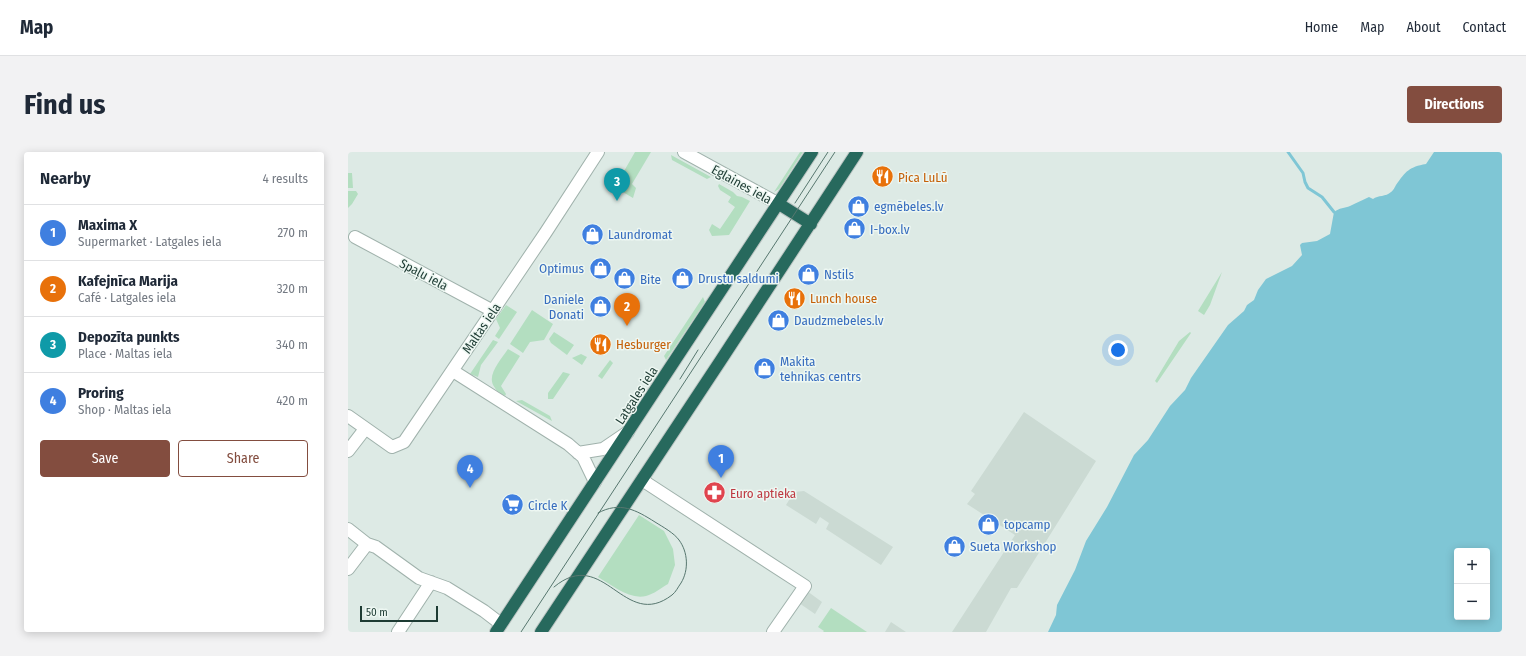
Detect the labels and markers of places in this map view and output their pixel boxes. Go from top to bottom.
restaurant icon: Pica LuLū [869,164,895,190]
pin: 3 [604,168,630,201]
place label: Pica LuLū [898,170,948,185]
shop icon: egmēbeles.lv [846,193,872,219]
place label: egmēbeles.lv [874,199,944,214]
shop icon: I-box.lv [841,216,867,242]
shop icon: Laundromat [579,221,605,247]
place label: I-box.lv [870,222,910,237]
place label: Laundromat [608,227,673,242]
shop icon: Optimus [587,255,613,281]
place label: Optimus [539,261,584,276]
shop icon: Nstils [796,261,822,287]
shop icon: Drustu saldumi [669,265,695,291]
shop icon: Bite [611,266,637,292]
place label: Nstils [824,267,854,282]
place label: Drustu saldumi [698,271,779,286]
place label: Bite [640,272,661,287]
restaurant icon: Lunch house [781,285,807,311]
place label: Lunch house [810,291,877,306]
place label: Daniele Donati [544,292,584,322]
shop icon: Daniele Donati [587,293,613,319]
pin: 2 [614,293,640,326]
shop icon: Daudzmebeles.lv [766,307,792,333]
place label: Daudzmebeles.lv [794,313,884,328]
restaurant icon: Hesburger [588,331,614,357]
place label: Hesburger [616,337,671,352]
place label: Makita tehnikas centrs [780,354,861,384]
shop icon: Makita tehnikas centrs [751,355,777,381]
pin: 1 [708,445,734,478]
pin: 4 [457,455,483,488]
pharmacy icon: Euro aptieka [701,480,727,506]
place label: Euro aptieka [730,486,796,501]
supermarket icon: Circle K [500,492,526,518]
place label: Circle K [528,498,567,513]
shop icon: topcamp [976,511,1002,537]
place label: topcamp [1004,517,1051,532]
shop icon: Sueta Workshop [941,533,967,559]
place label: Sueta Workshop [970,539,1056,554]

